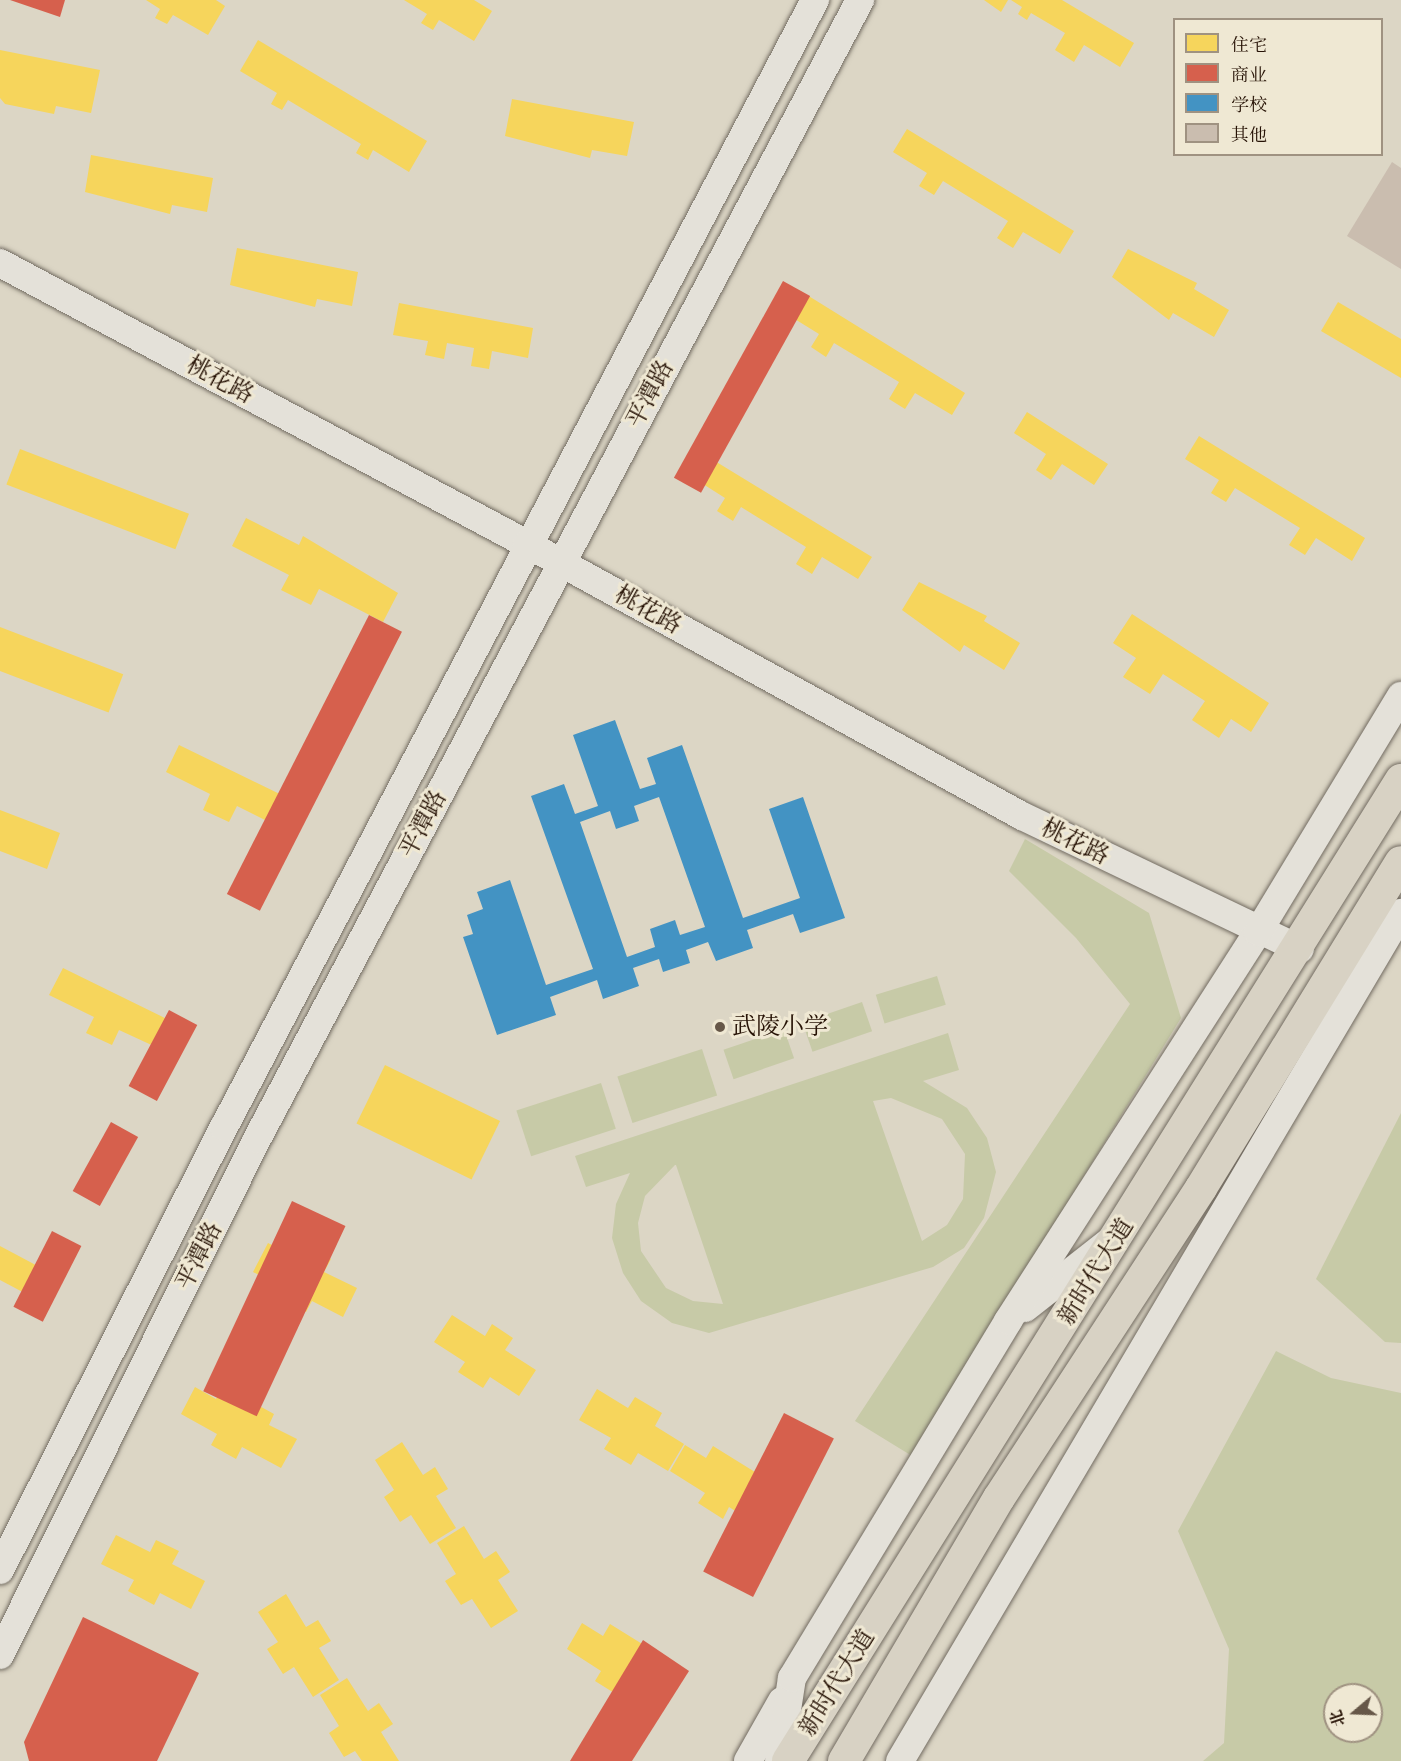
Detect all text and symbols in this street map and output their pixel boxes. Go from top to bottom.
legend [1173,18,1383,156]
text: 住宅 [1231,33,1267,57]
text: 商业 [1231,63,1267,87]
text: 学校 [1231,93,1267,117]
text: 其他 [1231,123,1267,147]
street label: 桃花路 [181,350,259,410]
street label: 平潭路 [620,355,680,433]
street label: 桃花路 [610,580,686,640]
street label: 平潭路 [393,785,453,863]
street label: 桃花路 [1036,813,1114,871]
place label: 武陵小学 [732,1013,828,1041]
marker: 武陵小学 [713,1020,727,1034]
street label: 新时代大道 [1052,1213,1140,1331]
street label: 平潭路 [170,1217,228,1295]
street label: 新时代大道 [793,1624,881,1742]
north arrow [1323,1683,1383,1743]
text: 北 [1325,1707,1351,1729]

